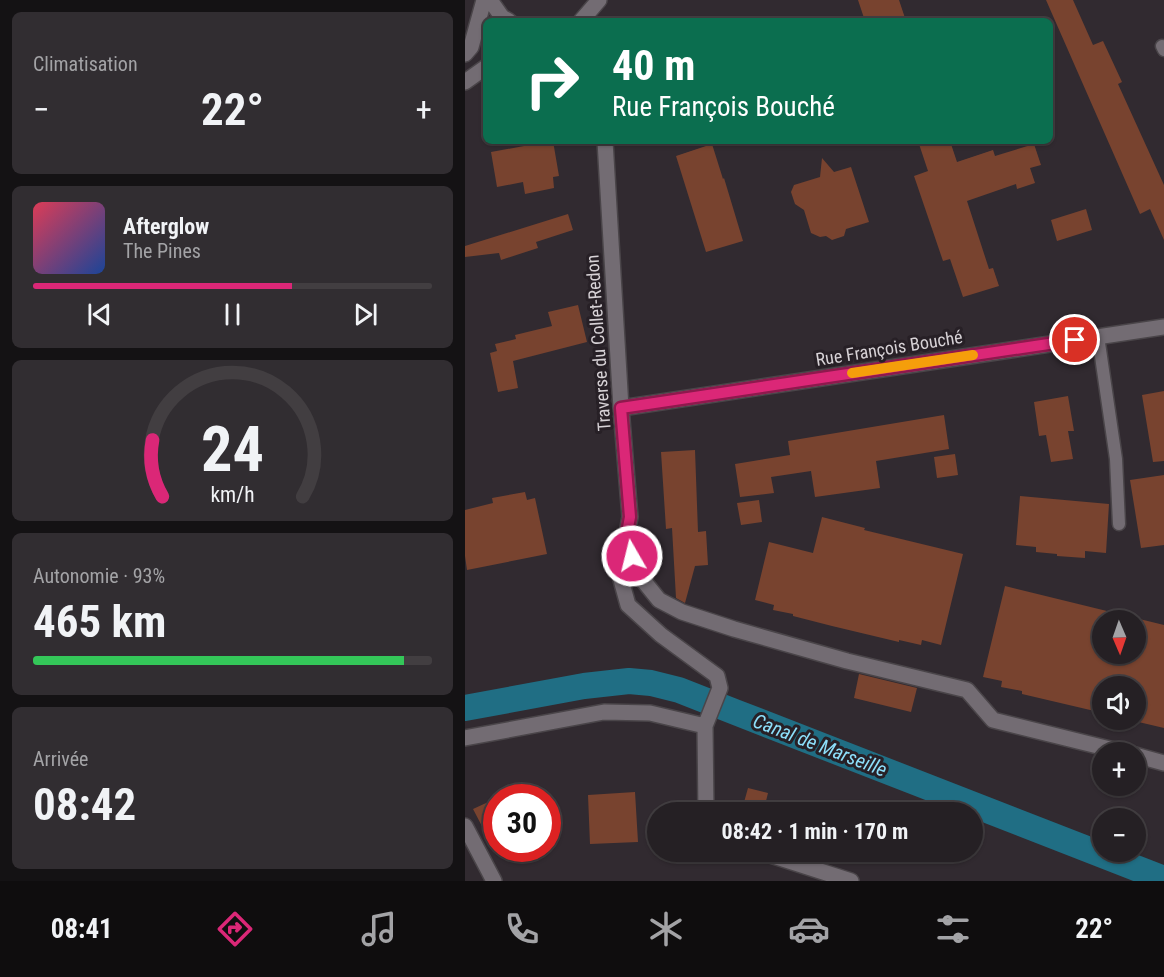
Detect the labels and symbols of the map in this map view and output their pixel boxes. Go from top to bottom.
street label: Traverse du Collet-Redon [581,254,615,432]
pin [1049,314,1100,365]
street label: Rue François Bouché [814,326,964,370]
position arrow [600,524,664,588]
north arrow [1092,610,1146,664]
water label: Canal de Marseille [750,708,890,782]
speed limit sign: 30 [483,784,561,862]

